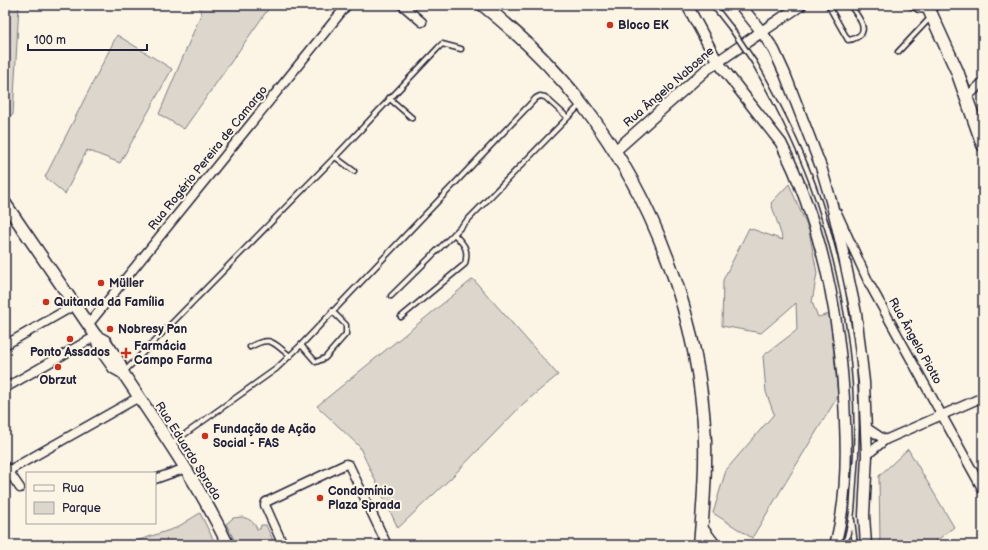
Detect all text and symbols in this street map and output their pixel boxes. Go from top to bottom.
place label: Bloco EK [618,18,669,33]
marker: Bloco EK [605,20,615,30]
scale bar [28,26,147,52]
text: 100 m [34,33,66,48]
street label: Rua Ângelo Nabosne [619,42,717,130]
street label: Rua Rogério Pereira de Camargo [145,83,271,233]
place label: Müller [109,276,144,291]
marker: Müller [96,278,106,288]
street label: Rua Ângelo Piotto [885,294,947,387]
place label: Quitanda da Família [54,295,164,310]
marker: Quitanda da Família [41,297,51,307]
place label: Nobresy Pan [118,322,187,337]
marker: Nobresy Pan [105,324,115,334]
marker: Ponto Assados [65,334,75,344]
place label: Farmácia Campo Farma [134,339,212,368]
place label: Ponto Assados [30,345,110,360]
marker: Farmácia Campo Farma [121,348,131,358]
marker: Obrzut [53,362,63,372]
place label: Obrzut [39,373,77,388]
street label: Rua Eduardo Sprada [152,399,224,503]
place label: Fundação de Ação Social - FAS [213,422,316,451]
marker: Fundação de Ação Social - FAS [200,431,210,441]
legend [26,472,156,524]
text: Rua [62,481,84,496]
place label: Condomínio Plaza Sprada [328,484,401,513]
marker: Condomínio Plaza Sprada [315,493,325,503]
text: Parque [62,501,101,516]

